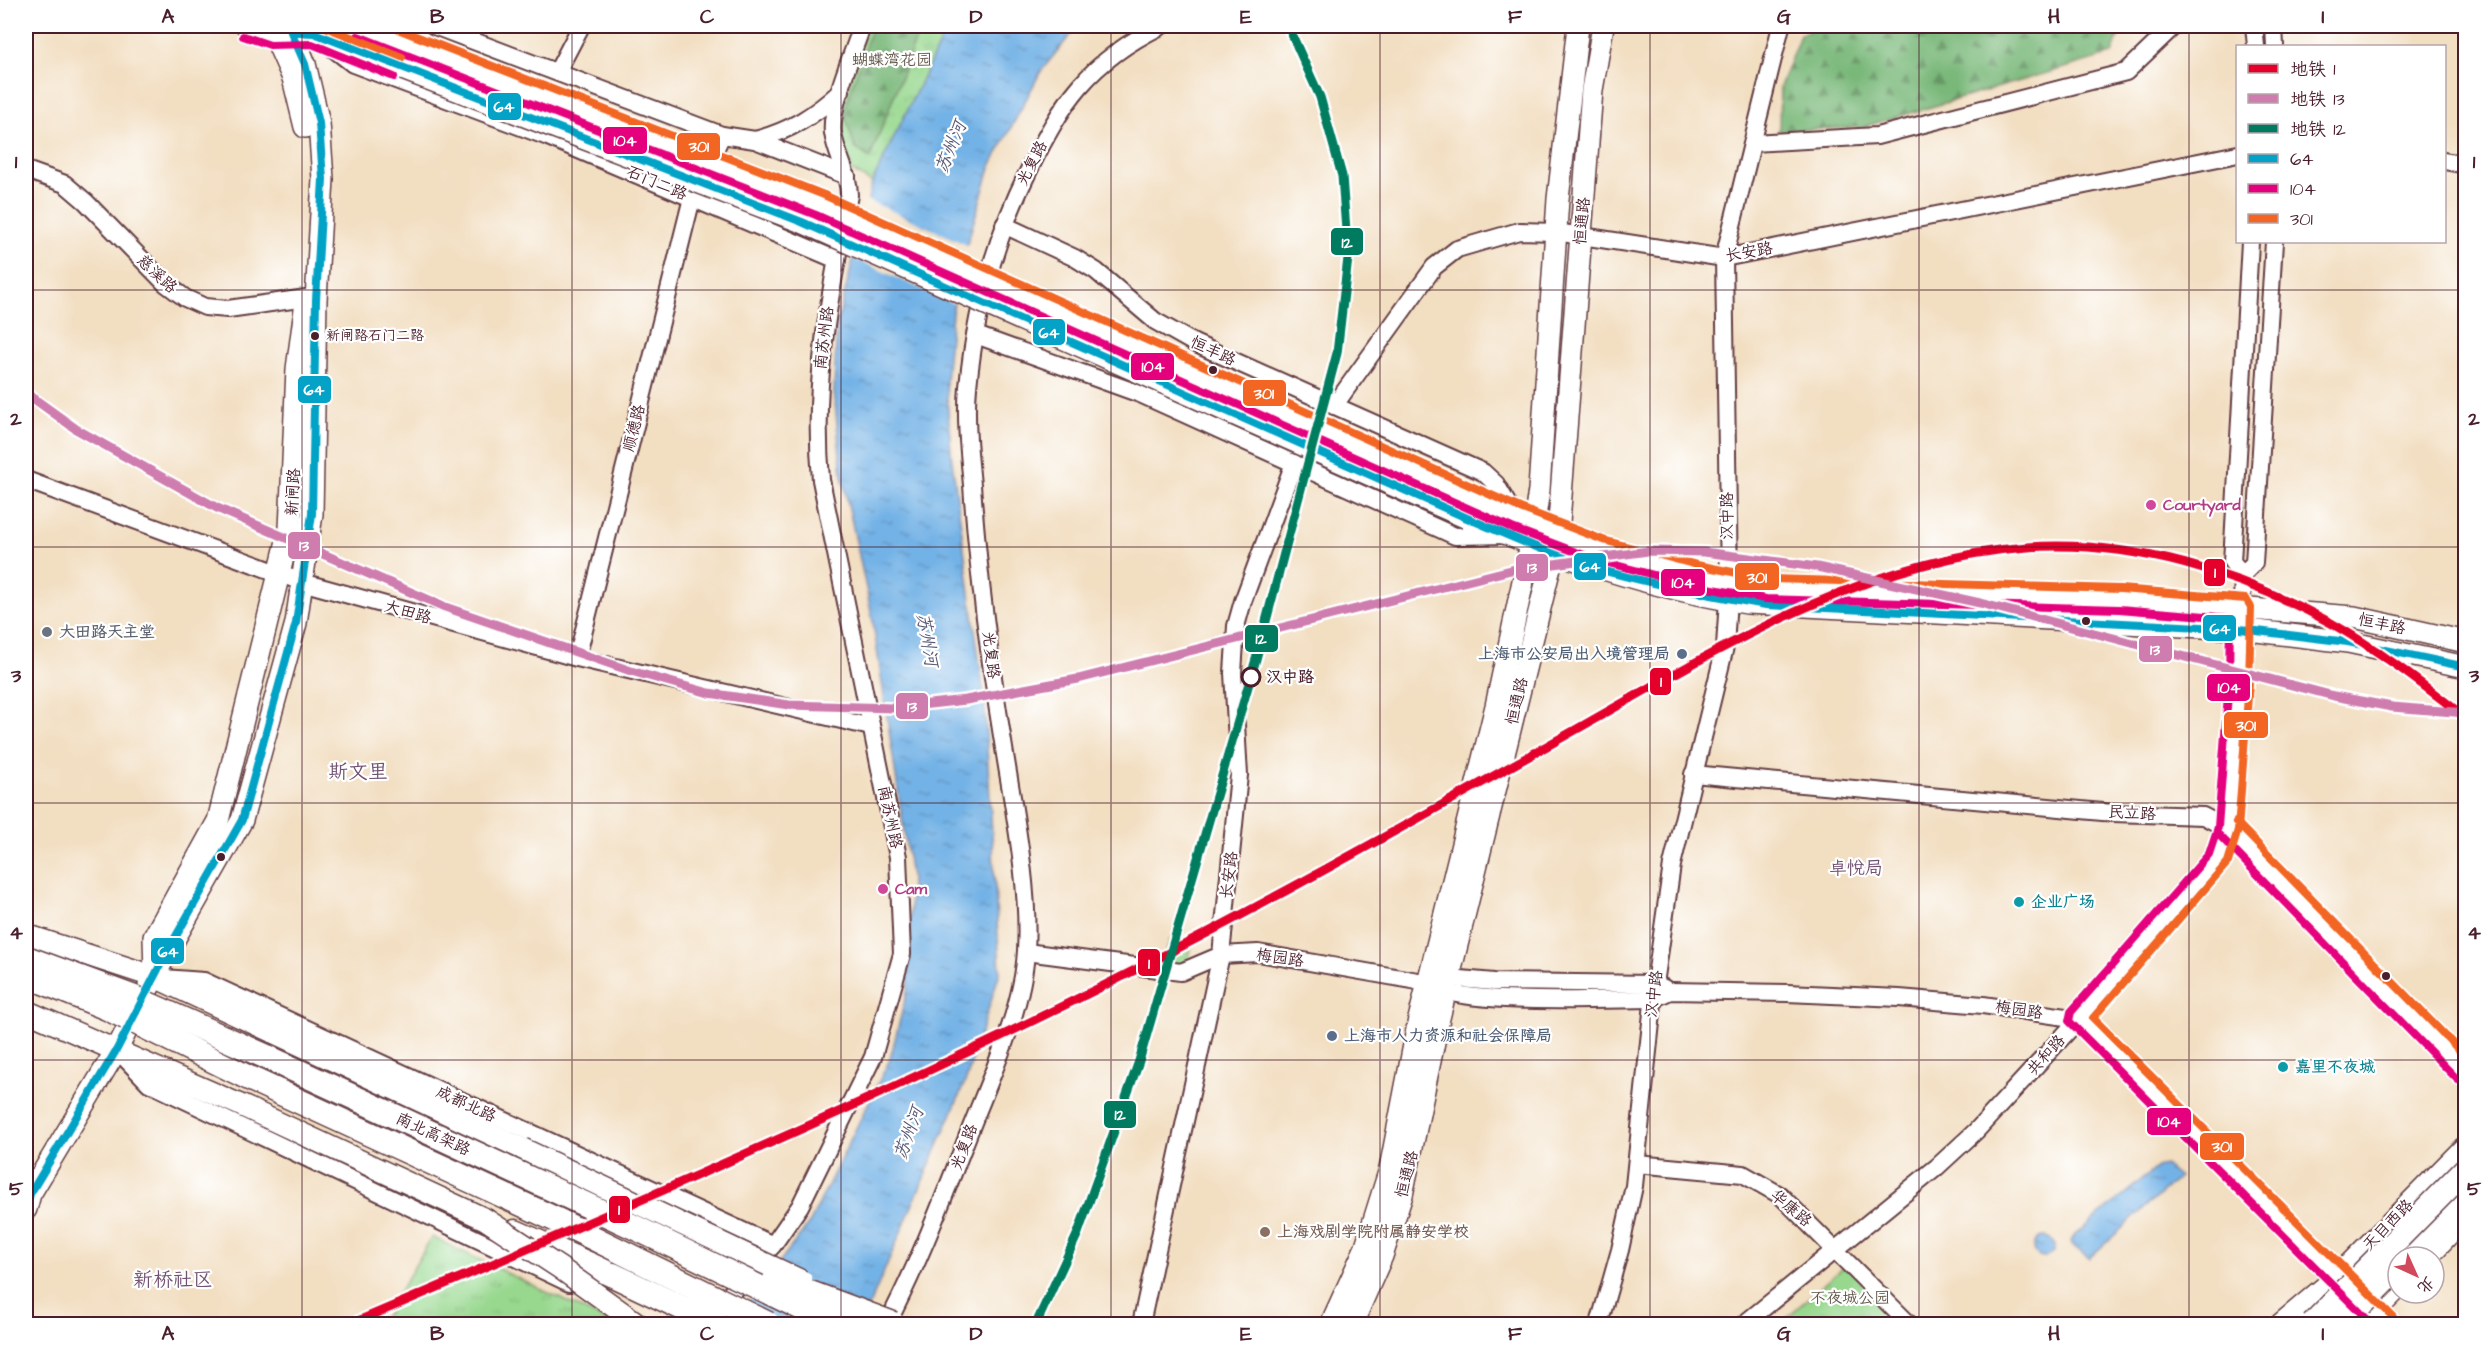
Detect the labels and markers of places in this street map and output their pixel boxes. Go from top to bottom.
place label: 新闸路石门二路 [326,326,424,346]
marker: 新闸路石门二路 [309,330,321,342]
unlabelled marker [1207,364,1219,376]
place label: Courtyard [2163,494,2242,517]
marker: Courtyard [2144,498,2158,512]
unlabelled marker [2080,615,2092,627]
place label: 大田路天主堂 [59,621,155,643]
marker: 大田路天主堂 [40,625,54,639]
place label: 上海市公安局出入境管理局 [1478,643,1670,665]
marker: 上海市公安局出入境管理局 [1675,647,1689,661]
place label: 汉中路 [1266,666,1314,688]
marker: 汉中路 [1241,667,1261,687]
unlabelled marker [215,851,227,863]
place label: Cam [895,878,927,900]
marker: Cam [876,882,890,896]
place label: 企业广场 [2031,891,2095,913]
marker: 企业广场 [2012,895,2026,909]
unlabelled marker [2380,970,2392,982]
place label: 上海市人力资源和社会保障局 [1344,1025,1552,1047]
marker: 上海市人力资源和社会保障局 [1325,1029,1339,1043]
place label: 嘉里不夜城 [2295,1056,2375,1078]
marker: 嘉里不夜城 [2276,1060,2290,1074]
place label: 上海戏剧学院附属静安学校 [1277,1221,1469,1243]
marker: 上海戏剧学院附属静安学校 [1258,1225,1272,1239]

